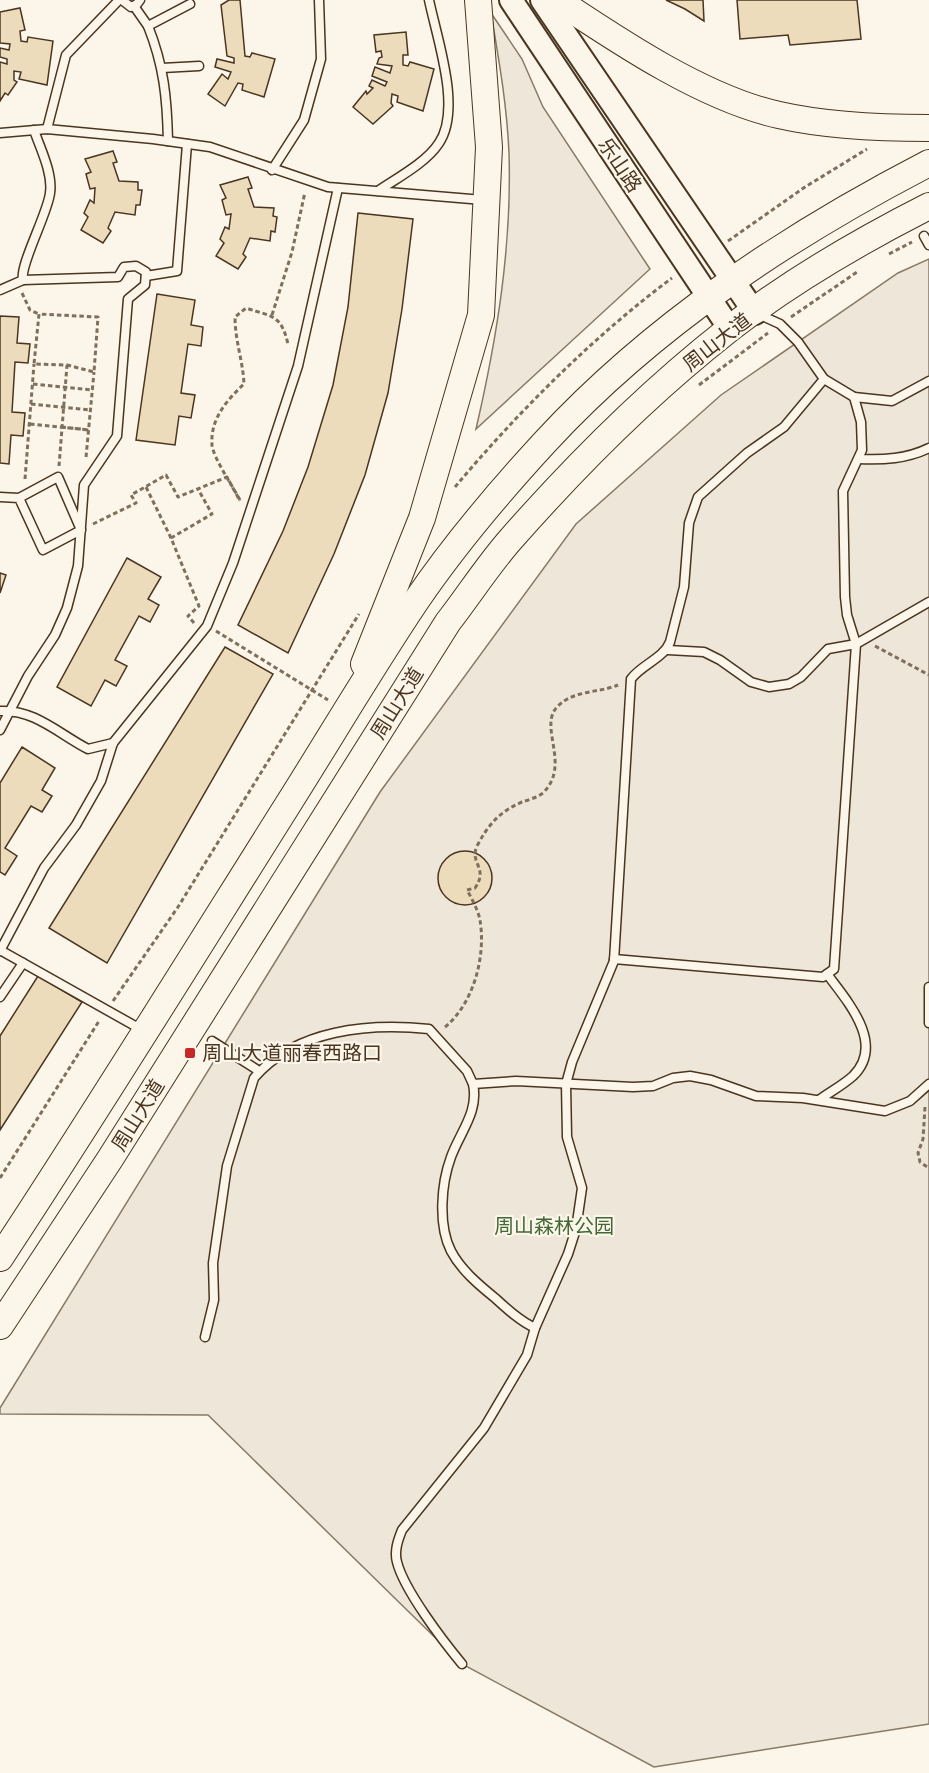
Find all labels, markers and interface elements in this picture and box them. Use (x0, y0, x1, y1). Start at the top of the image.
street label: 乐山路 (594, 133, 648, 196)
street label: 周山大道 (677, 307, 755, 375)
street label: 周山大道 (365, 662, 428, 743)
place label: 周山大道丽春西路口 (202, 1040, 382, 1064)
marker: 周山大道丽春西路口 (183, 1046, 197, 1060)
street label: 周山大道 (106, 1074, 169, 1155)
park label: 周山森林公园 (494, 1213, 614, 1237)

